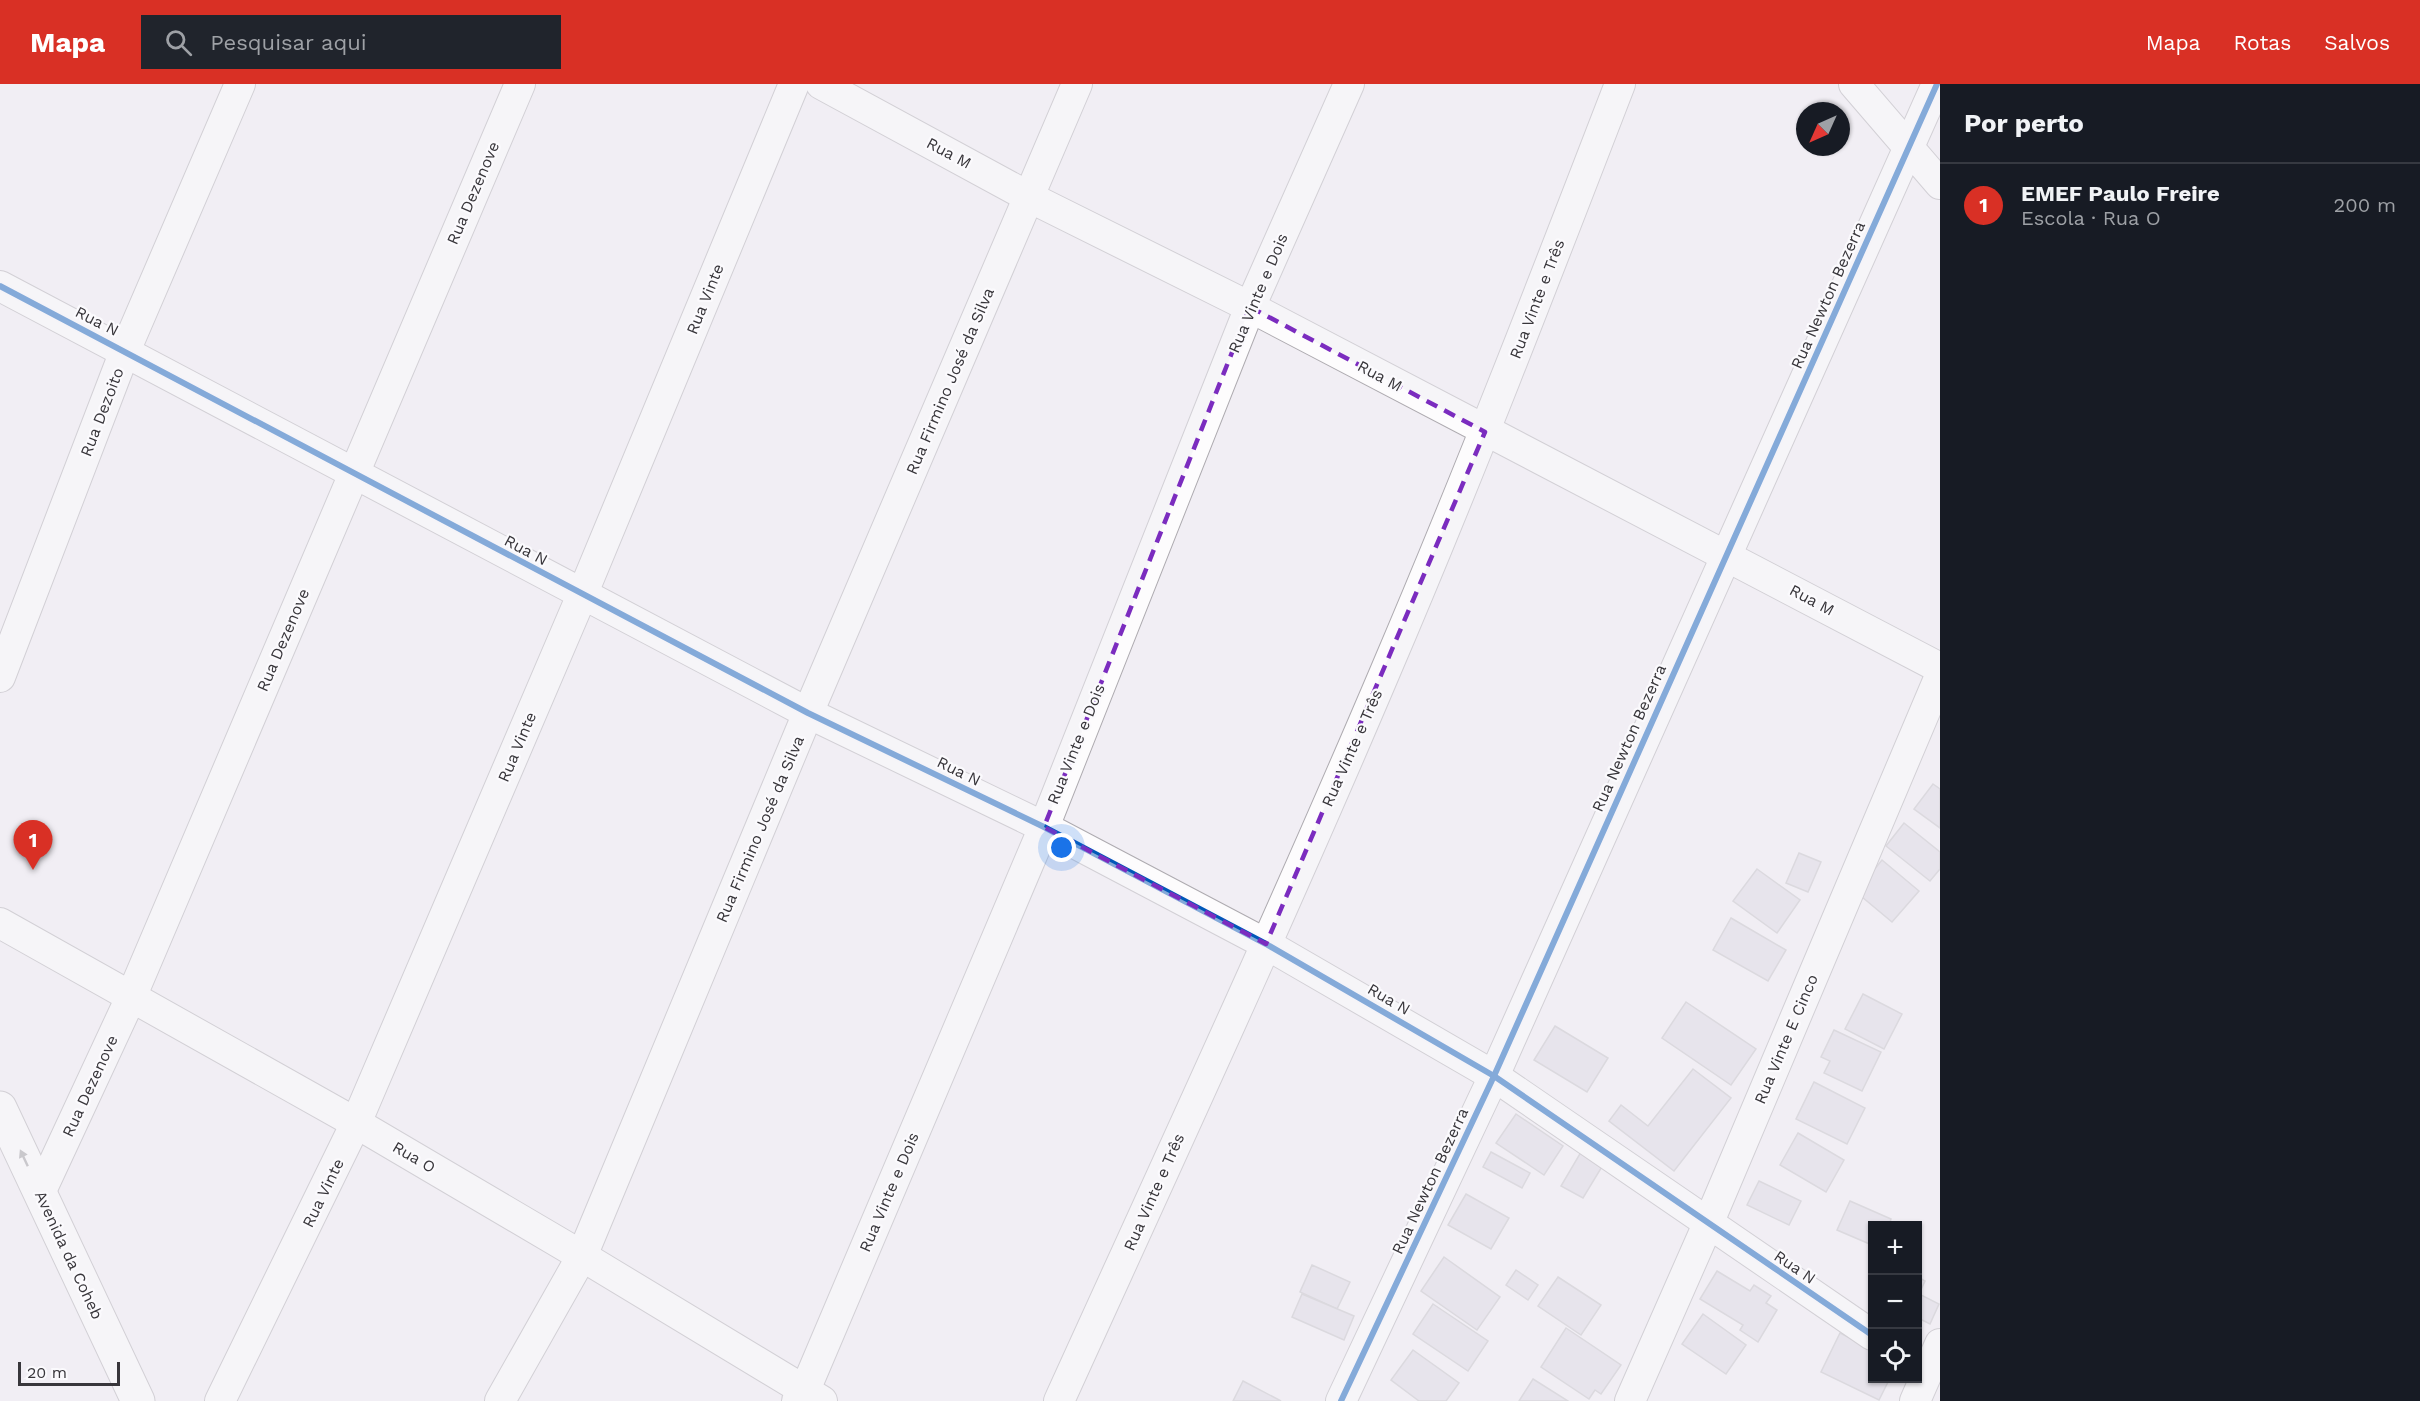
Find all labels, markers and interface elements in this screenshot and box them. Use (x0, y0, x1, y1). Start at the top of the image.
search box (141, 15, 561, 69)
text: Mapa (30, 26, 105, 59)
icon: search (162, 26, 195, 59)
text: Pesquisar aqui (210, 30, 367, 55)
text: Mapa (2146, 30, 2200, 55)
text: Rotas (2233, 30, 2291, 55)
text: Salvos (2324, 30, 2390, 55)
north arrow (1796, 102, 1850, 156)
text: Por perto (1964, 108, 2084, 138)
street label: Rua M (923, 133, 975, 173)
street label: Rua Dezenove (443, 139, 503, 247)
text: EMEF Paulo Freire (2021, 181, 2220, 206)
text: 1 (1979, 193, 1988, 217)
text: 200 m (2334, 193, 2396, 217)
text: Escola · Rua O (2021, 206, 2161, 230)
street label: Rua Newton Bezerra (1787, 218, 1869, 372)
street label: Rua Vinte e Dois (1224, 230, 1292, 356)
street label: Rua Vinte e Três (1505, 237, 1569, 361)
street label: Rua Vinte (682, 261, 728, 337)
street label: Rua Firmino José da Silva (902, 285, 998, 477)
street label: Rua N (72, 302, 122, 340)
street label: Rua M (1354, 356, 1406, 396)
street label: Rua Dezoito (76, 365, 128, 459)
street label: Rua N (501, 531, 551, 569)
street label: Rua M (1786, 580, 1838, 620)
street label: Rua Dezenove (253, 586, 313, 694)
street label: Rua Newton Bezerra (1588, 661, 1670, 815)
street label: Rua Vinte e Dois (1043, 681, 1109, 807)
street label: Rua Vinte e Três (1318, 686, 1386, 810)
street label: Rua Vinte (494, 709, 540, 785)
street label: Rua Firmino José da Silva (712, 733, 808, 925)
street label: Rua N (934, 752, 984, 790)
pin: 1 (14, 820, 52, 870)
your location (1047, 833, 1076, 862)
street label: Rua Vinte E Cinco (1750, 971, 1822, 1107)
street label: Rua N (1364, 979, 1414, 1019)
street label: Rua Dezenove (58, 1032, 122, 1140)
street label: Rua Newton Bezerra (1388, 1105, 1472, 1257)
street label: Rua Vinte e Dois (855, 1129, 923, 1255)
street label: Rua Vinte e Três (1120, 1130, 1188, 1254)
street label: Rua O (389, 1137, 439, 1177)
one-way arrow (19, 1150, 28, 1167)
street label: Rua Vinte (298, 1155, 348, 1231)
street label: Avenida da Coheb (31, 1188, 107, 1322)
map controls (1868, 1221, 1922, 1383)
button: + (1868, 1221, 1922, 1275)
street label: Rua N (1771, 1246, 1819, 1288)
button: − (1868, 1275, 1922, 1329)
button: locate (1868, 1329, 1922, 1383)
scale bar (18, 1359, 120, 1386)
text: 20 m (27, 1363, 67, 1382)

